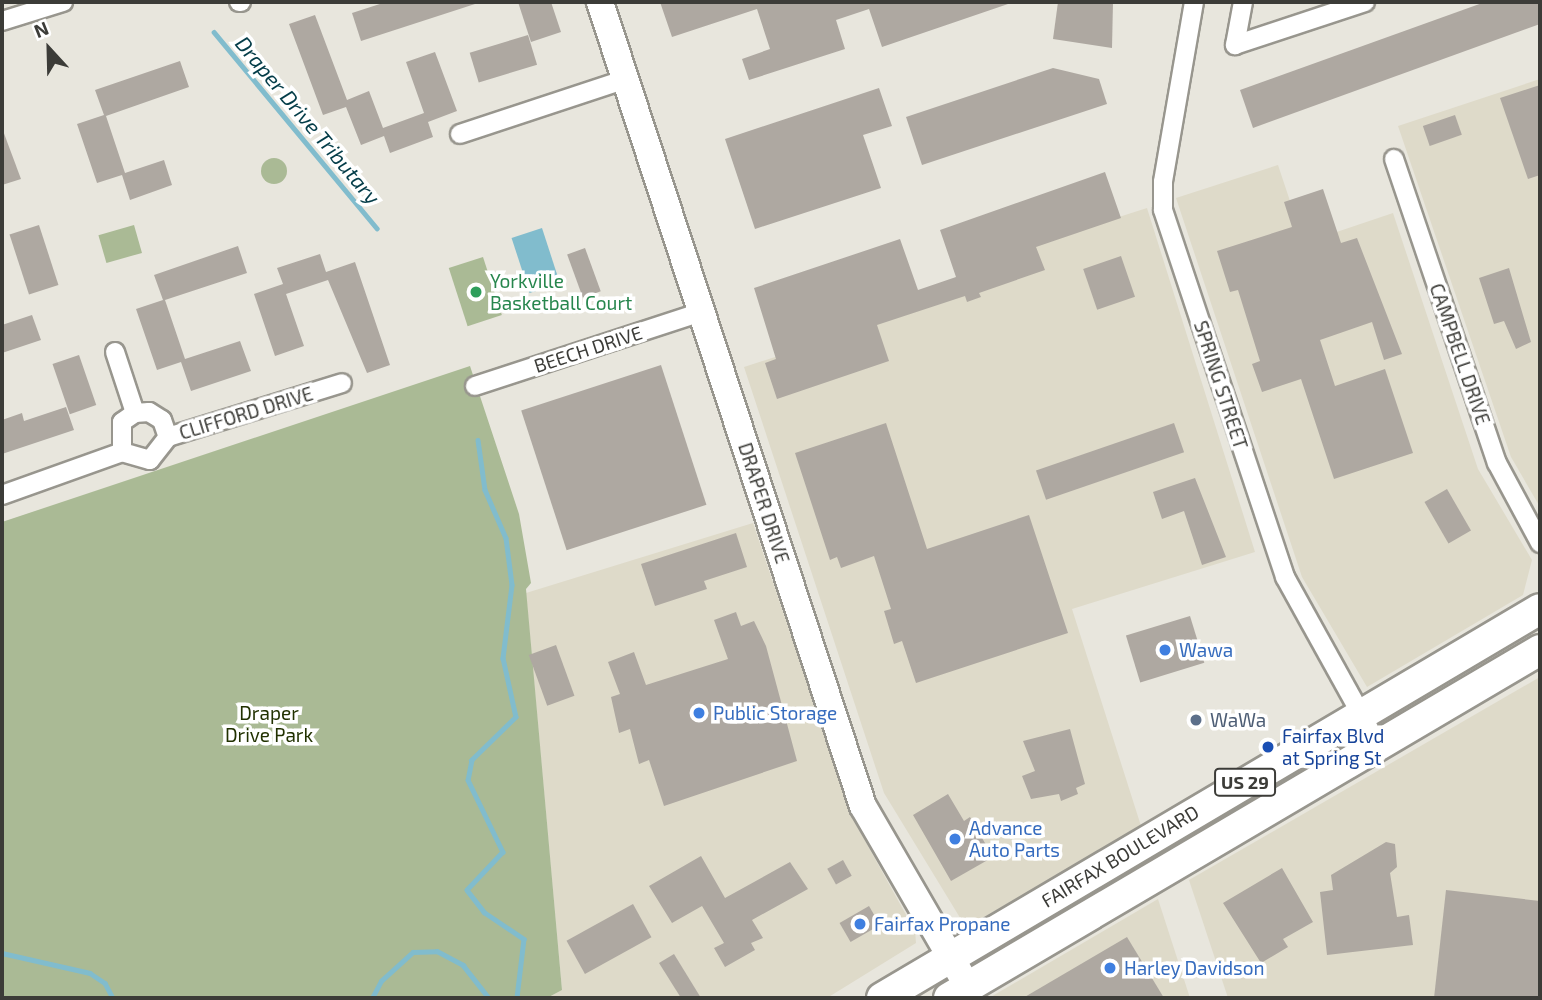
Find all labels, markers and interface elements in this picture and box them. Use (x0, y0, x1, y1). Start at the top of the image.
north arrow (14, 14, 84, 84)
text: N (30, 16, 52, 42)
water label: Draper Drive Tributary (230, 30, 386, 210)
place label: Yorkville Basketball Court (490, 270, 633, 314)
street label: CAMPBELL DRIVE (1425, 280, 1495, 428)
marker: Yorkville Basketball Court (468, 284, 484, 300)
street label: SPRING STREET (1189, 318, 1253, 452)
street label: BEECH DRIVE (531, 321, 645, 377)
street label: CLIFFORD DRIVE (176, 382, 316, 444)
street label: DRAPER DRIVE (734, 440, 794, 566)
place label: Wawa (1179, 639, 1233, 661)
marker: Wawa (1157, 642, 1173, 658)
park label: Draper Drive Park (225, 702, 313, 746)
place label: Public Storage (713, 702, 837, 724)
marker: Public Storage (691, 705, 707, 721)
place label: WaWa (1210, 709, 1266, 731)
marker: WaWa (1188, 712, 1204, 728)
place label: Fairfax Blvd at Spring St (1282, 725, 1384, 769)
marker: Fairfax Blvd at Spring St (1260, 739, 1276, 755)
road number: US 29 (1214, 768, 1276, 796)
street label: FAIRFAX BOULEVARD (1037, 800, 1203, 912)
place label: Advance Auto Parts (969, 817, 1060, 861)
marker: Advance Auto Parts (947, 831, 963, 847)
place label: Fairfax Propane (874, 913, 1011, 935)
marker: Fairfax Propane (852, 916, 868, 932)
place label: Harley Davidson (1124, 957, 1265, 979)
marker: Harley Davidson (1102, 960, 1118, 976)

